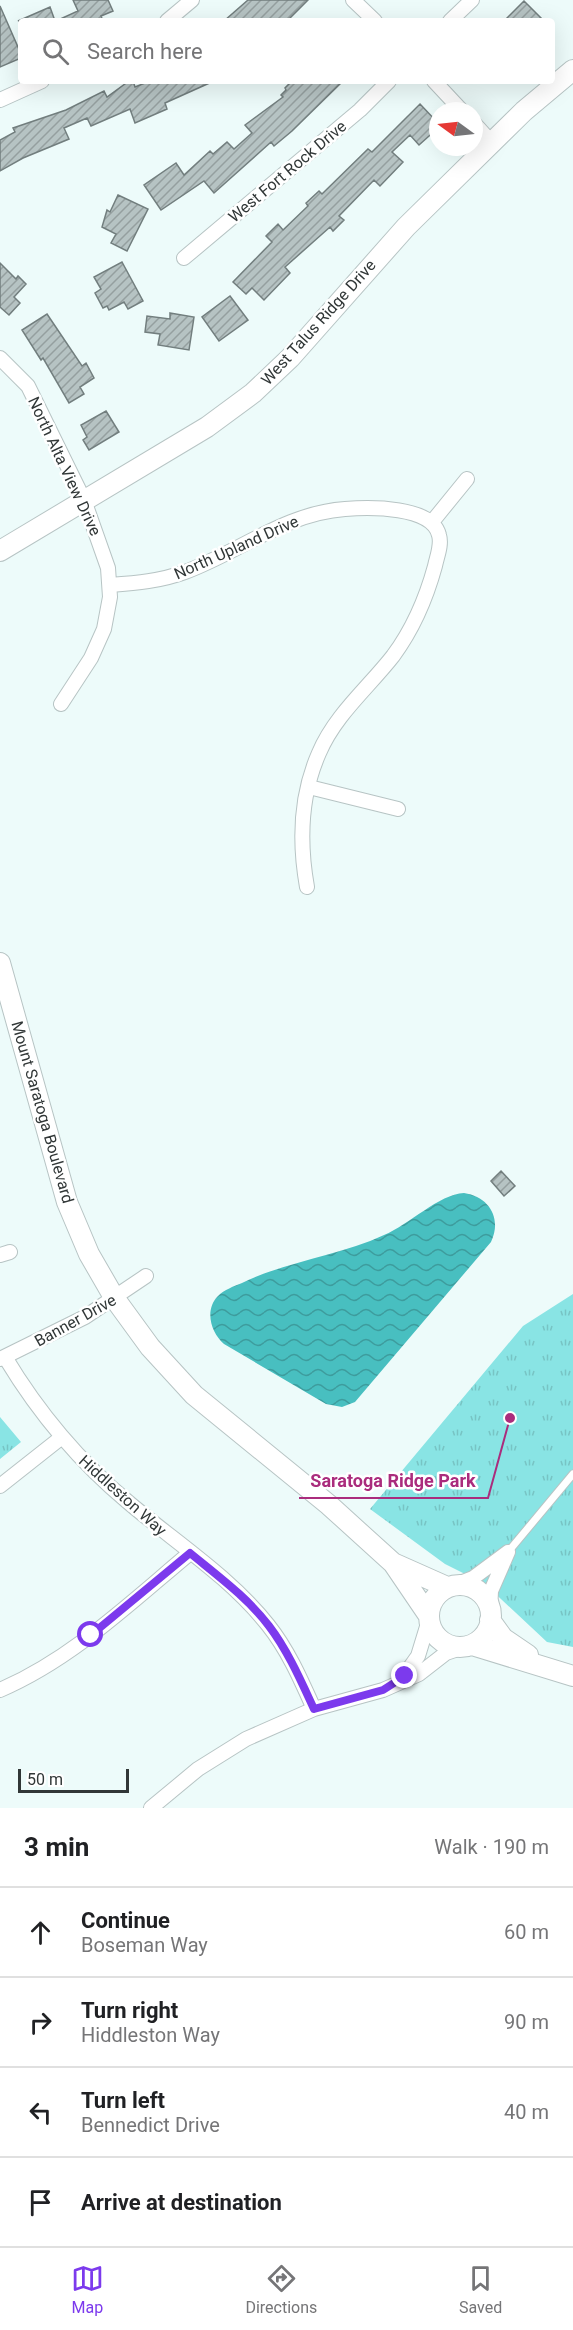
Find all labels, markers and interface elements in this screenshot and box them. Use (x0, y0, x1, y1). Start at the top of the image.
search box (18, 18, 555, 84)
icon: search (39, 35, 72, 68)
text: Search here (87, 39, 203, 64)
north arrow (429, 102, 483, 156)
street label: West Fort Rock Drive (224, 117, 350, 226)
street label: West Talus Ridge Drive (257, 256, 380, 389)
street label: North Alta View Drive (24, 394, 105, 539)
street label: North Upland Drive (171, 512, 301, 583)
street label: Mount Saratoga Boulevard (7, 1019, 78, 1205)
street label: Banner Drive (31, 1290, 119, 1351)
street label: Hiddleston Way (75, 1451, 171, 1540)
callout: Saratoga Ridge Park (299, 1462, 488, 1498)
text: Saratoga Ridge Park (310, 1470, 476, 1491)
route start (77, 1621, 103, 1647)
route end (391, 1662, 417, 1688)
scale bar (18, 1766, 129, 1794)
text: 50 m (27, 1770, 63, 1789)
text: 3 min (24, 1832, 89, 1862)
text: Walk · 190 m (434, 1835, 549, 1859)
text: Continue (81, 1908, 170, 1933)
icon: ahead (24, 1916, 57, 1949)
text: 60 m (504, 1920, 549, 1944)
text: Boseman Way (81, 1933, 208, 1957)
text: Turn right (81, 1998, 178, 2023)
icon: right (24, 2006, 57, 2039)
text: 90 m (504, 2010, 549, 2034)
text: Hiddleston Way (81, 2023, 220, 2047)
text: Turn left (81, 2088, 165, 2113)
icon: left (24, 2096, 57, 2129)
text: 40 m (504, 2100, 549, 2124)
text: Bennedict Drive (81, 2113, 220, 2137)
icon: arrive (24, 2186, 57, 2219)
text: Arrive at destination (81, 2190, 282, 2215)
tab: Map (71, 2262, 104, 2317)
tab: Directions (245, 2262, 317, 2317)
tab: Saved (459, 2262, 502, 2317)

